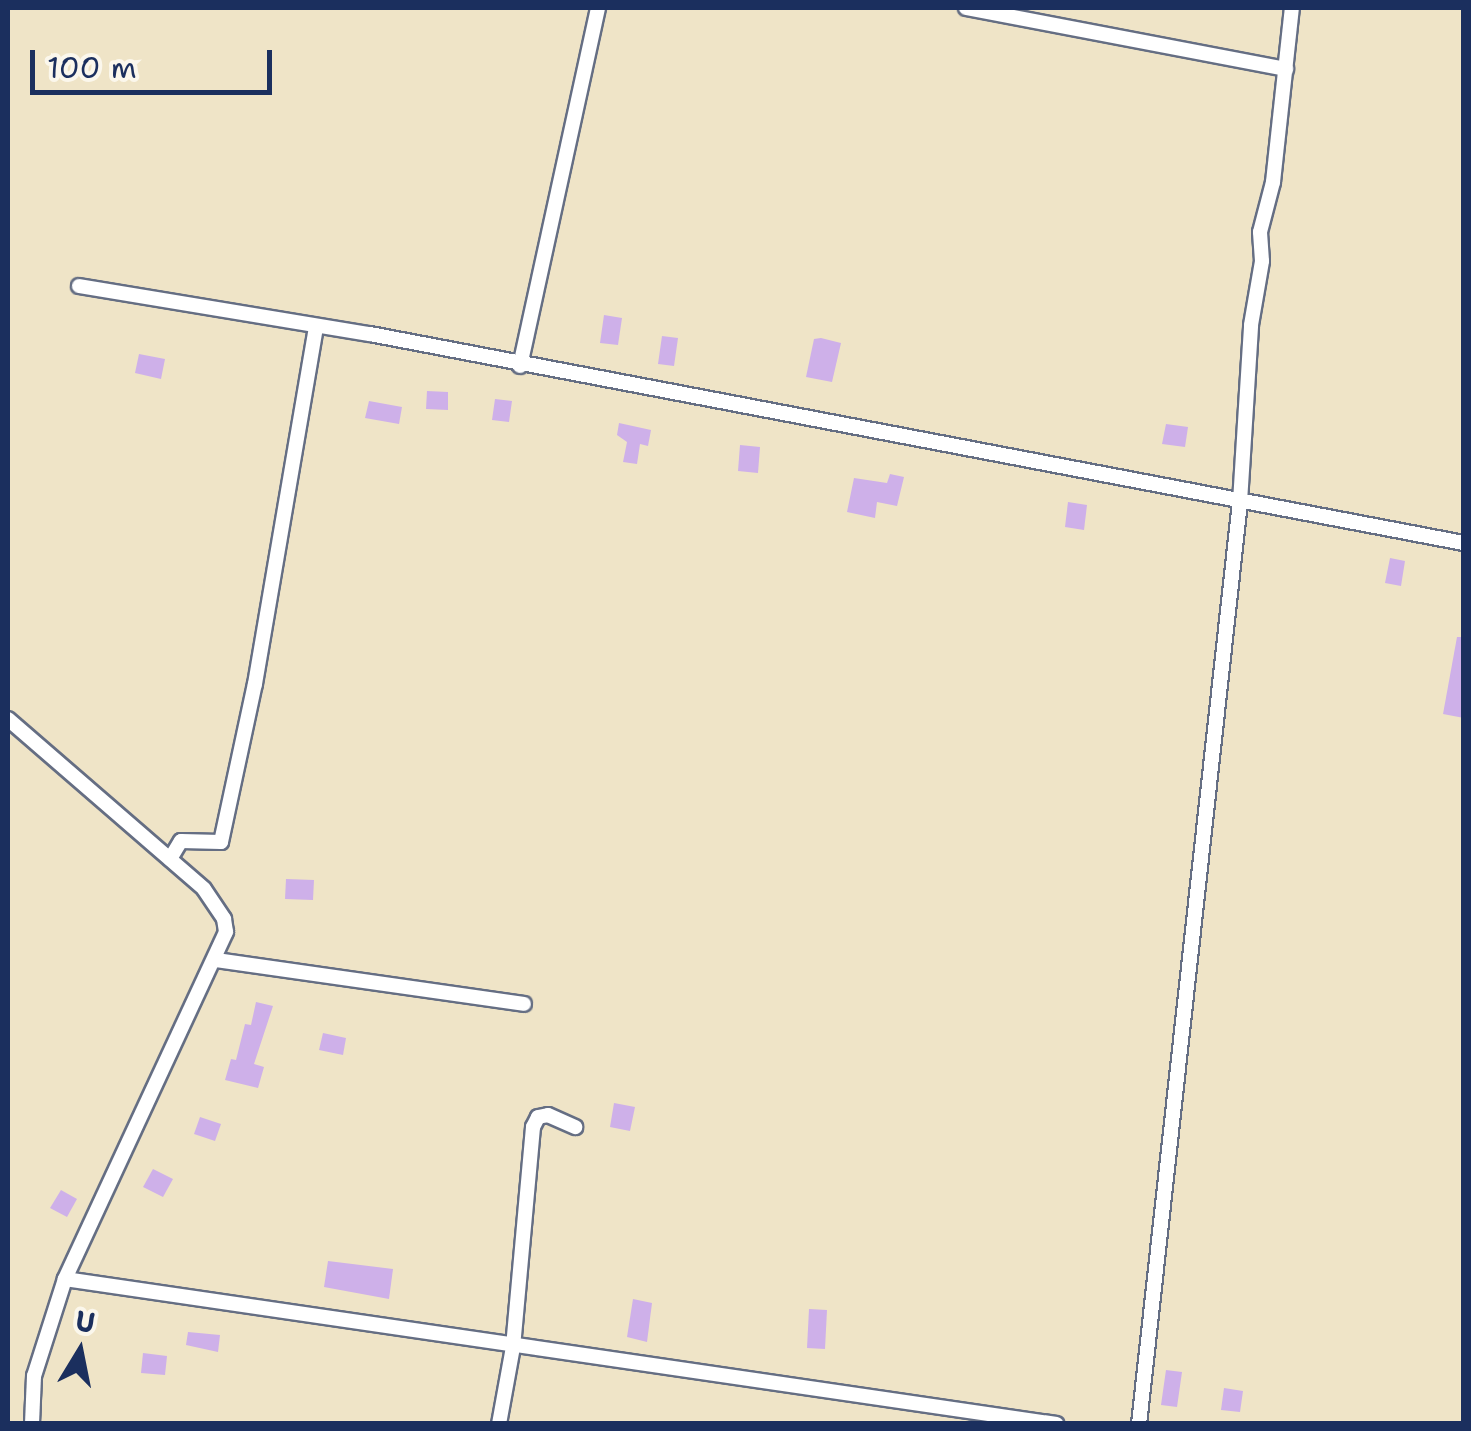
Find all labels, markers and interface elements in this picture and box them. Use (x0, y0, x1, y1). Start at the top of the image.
scale bar (35, 30, 278, 92)
text: 100 m (47, 47, 137, 88)
north arrow (30, 1301, 130, 1401)
text: U (72, 1301, 98, 1342)

